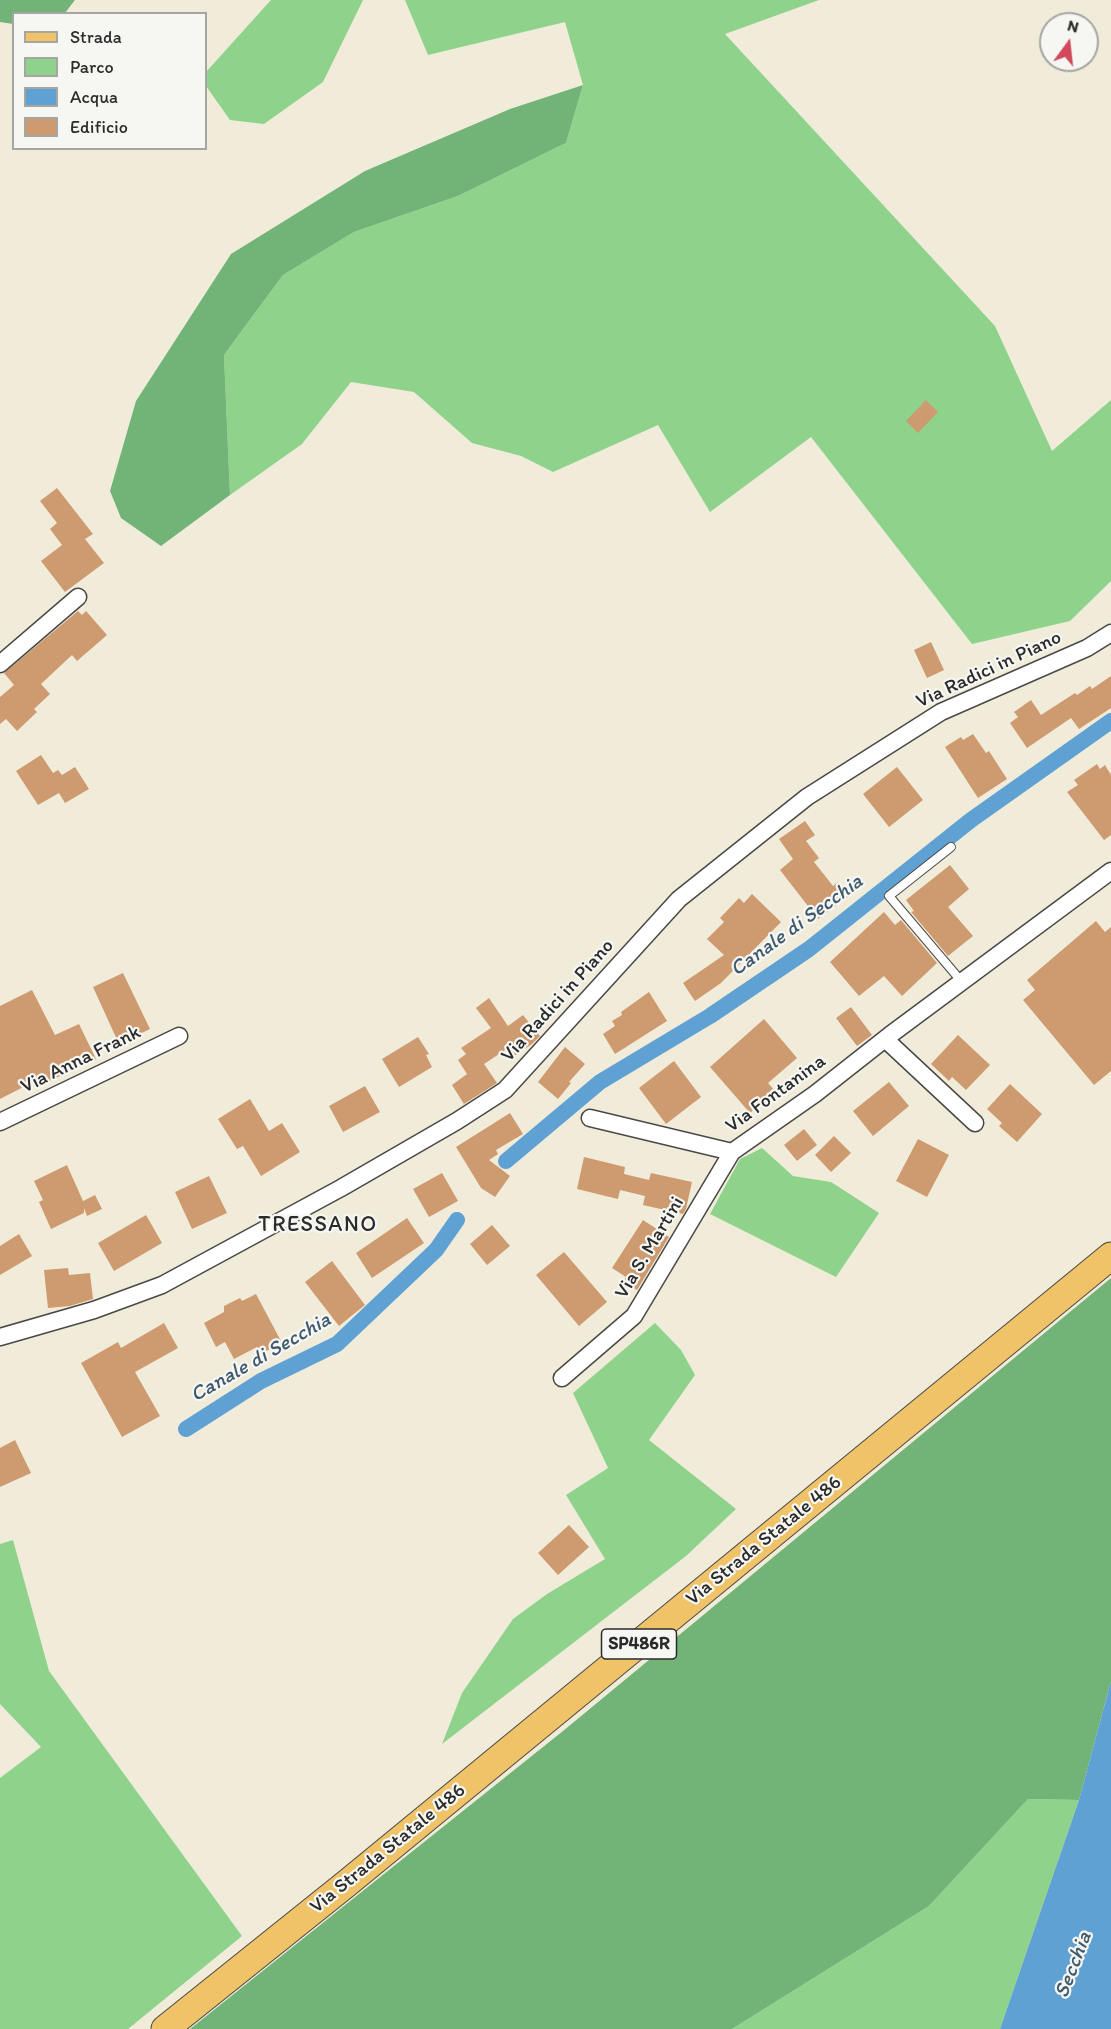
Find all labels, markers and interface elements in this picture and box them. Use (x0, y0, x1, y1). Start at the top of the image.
legend (12, 12, 207, 150)
north arrow (1039, 12, 1099, 72)
text: N (1066, 15, 1081, 37)
text: Strada (70, 26, 122, 48)
text: Parco (70, 56, 114, 78)
text: Acqua (70, 86, 118, 108)
text: Edificio (70, 116, 128, 138)
street label: Via Radici in Piano (913, 626, 1065, 714)
water label: Canale di Secchia (726, 869, 868, 983)
street label: Via Radici in Piano (496, 935, 620, 1067)
street label: Via Anna Frank (17, 1021, 145, 1099)
street label: Via Fontanina (721, 1050, 831, 1138)
street label: Via S. Martini (610, 1193, 690, 1303)
district label: TRESSANO (258, 1212, 378, 1238)
water label: Canale di Secchia (186, 1308, 336, 1408)
street label: Via Strada Statale 486 (681, 1471, 847, 1611)
road number: SP486R (602, 1629, 676, 1659)
street label: Via Strada Statale 486 (305, 1779, 471, 1919)
water label: Secchia (1050, 1928, 1098, 2002)

